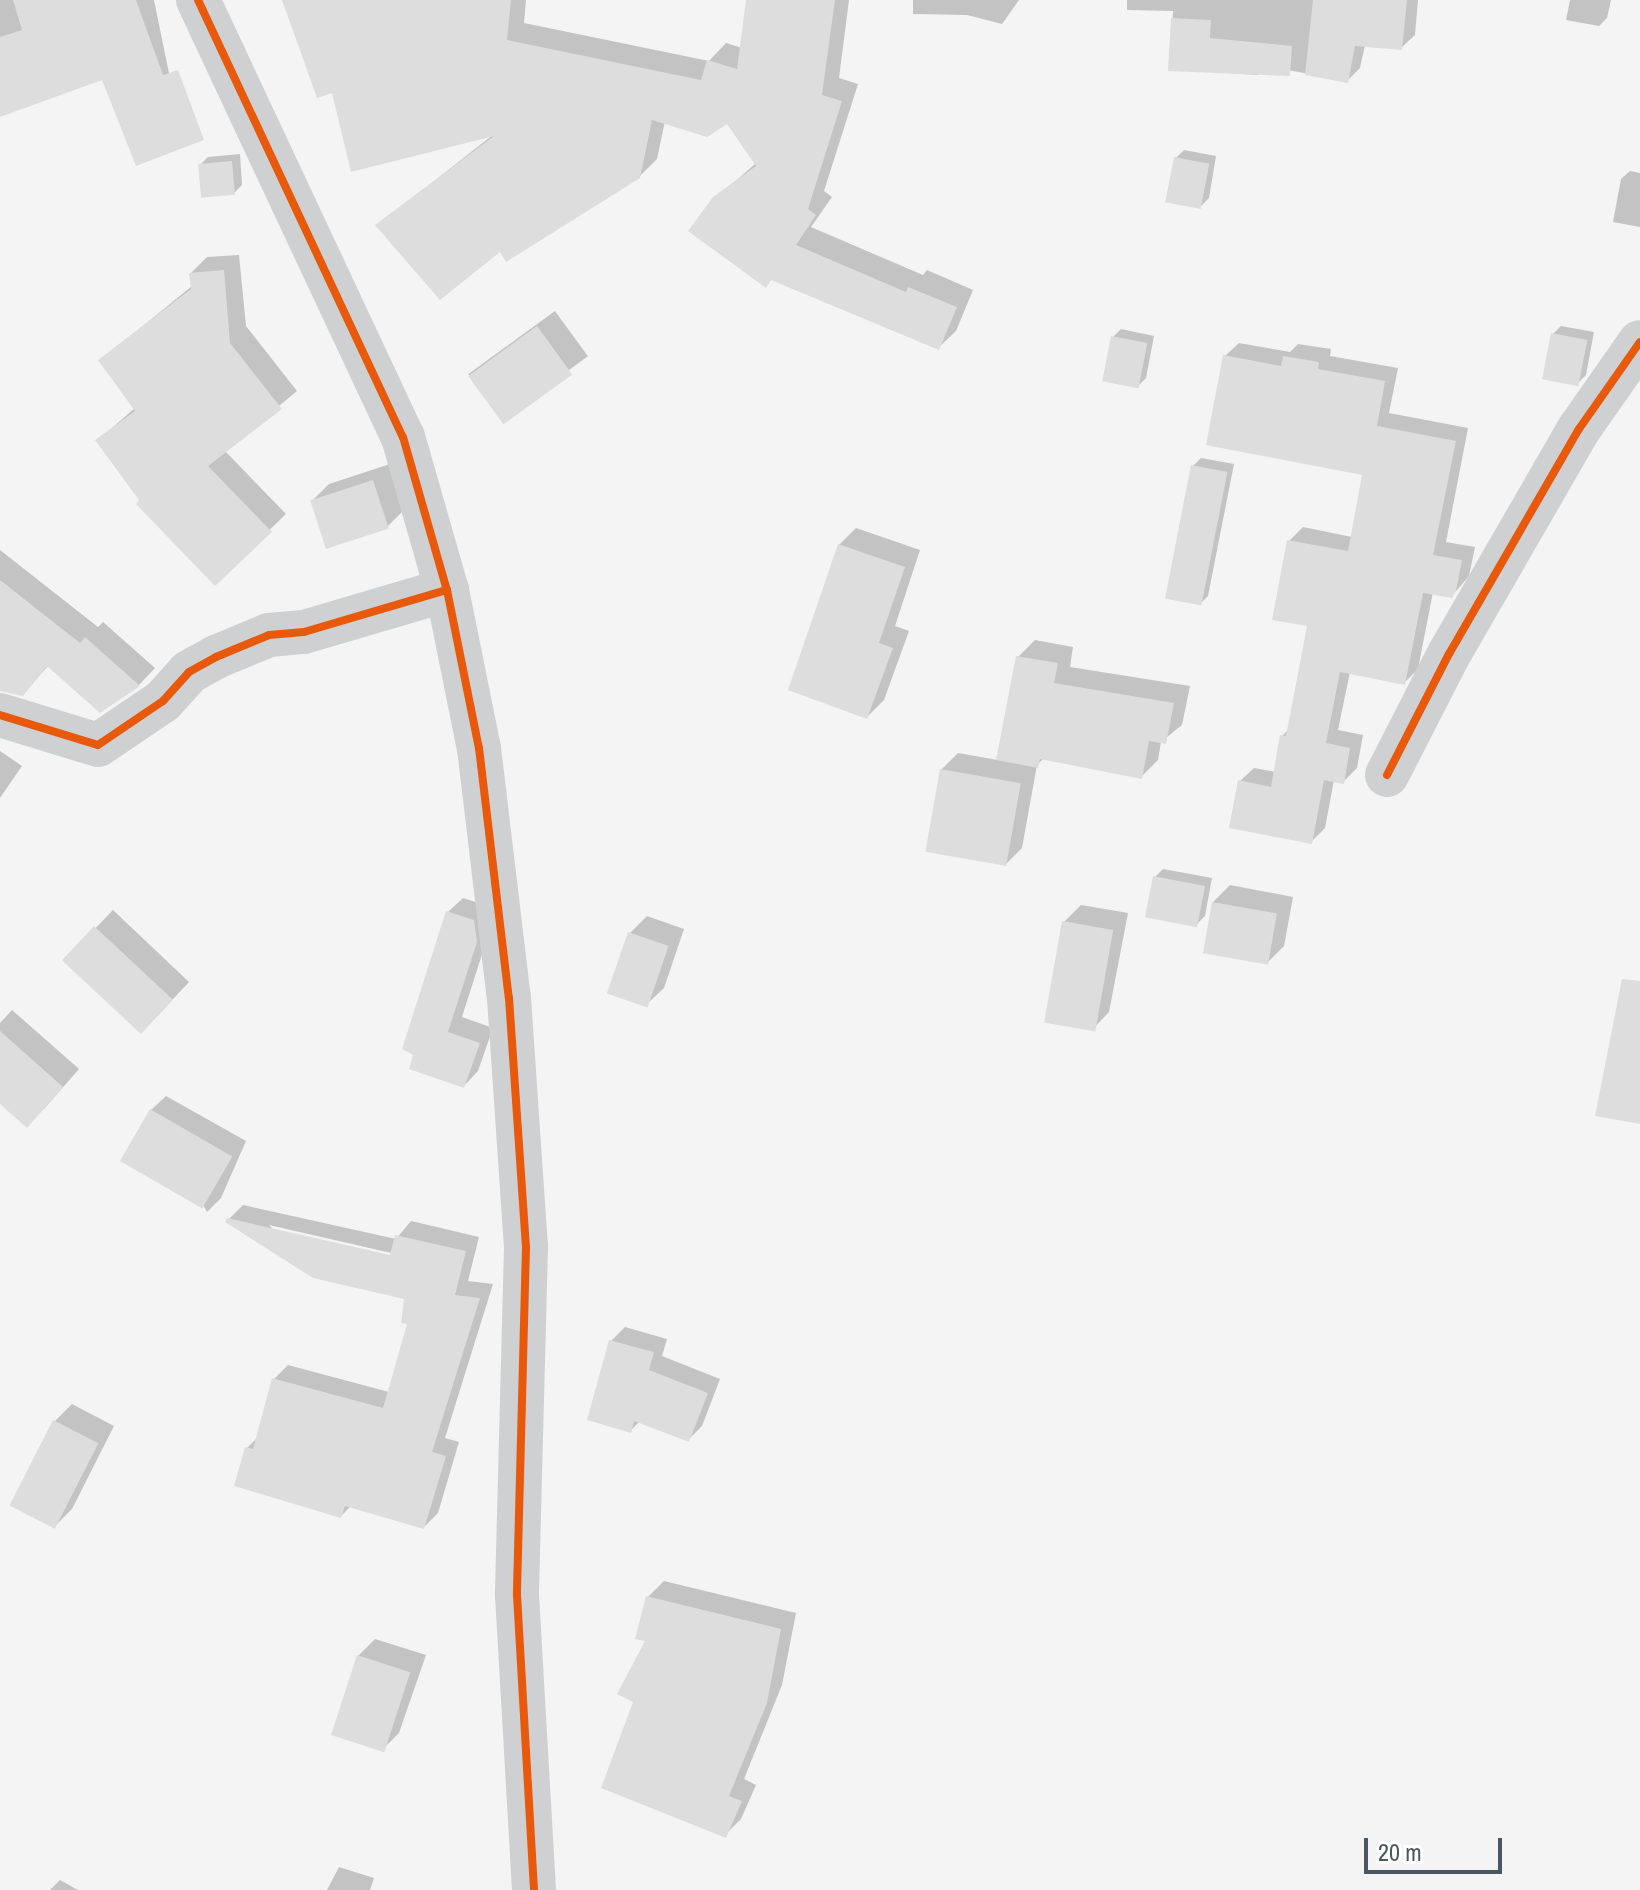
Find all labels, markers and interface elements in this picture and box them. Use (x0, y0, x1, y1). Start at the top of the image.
scale bar (1368, 1822, 1506, 1872)
text: 20 m (1378, 1836, 1422, 1868)

